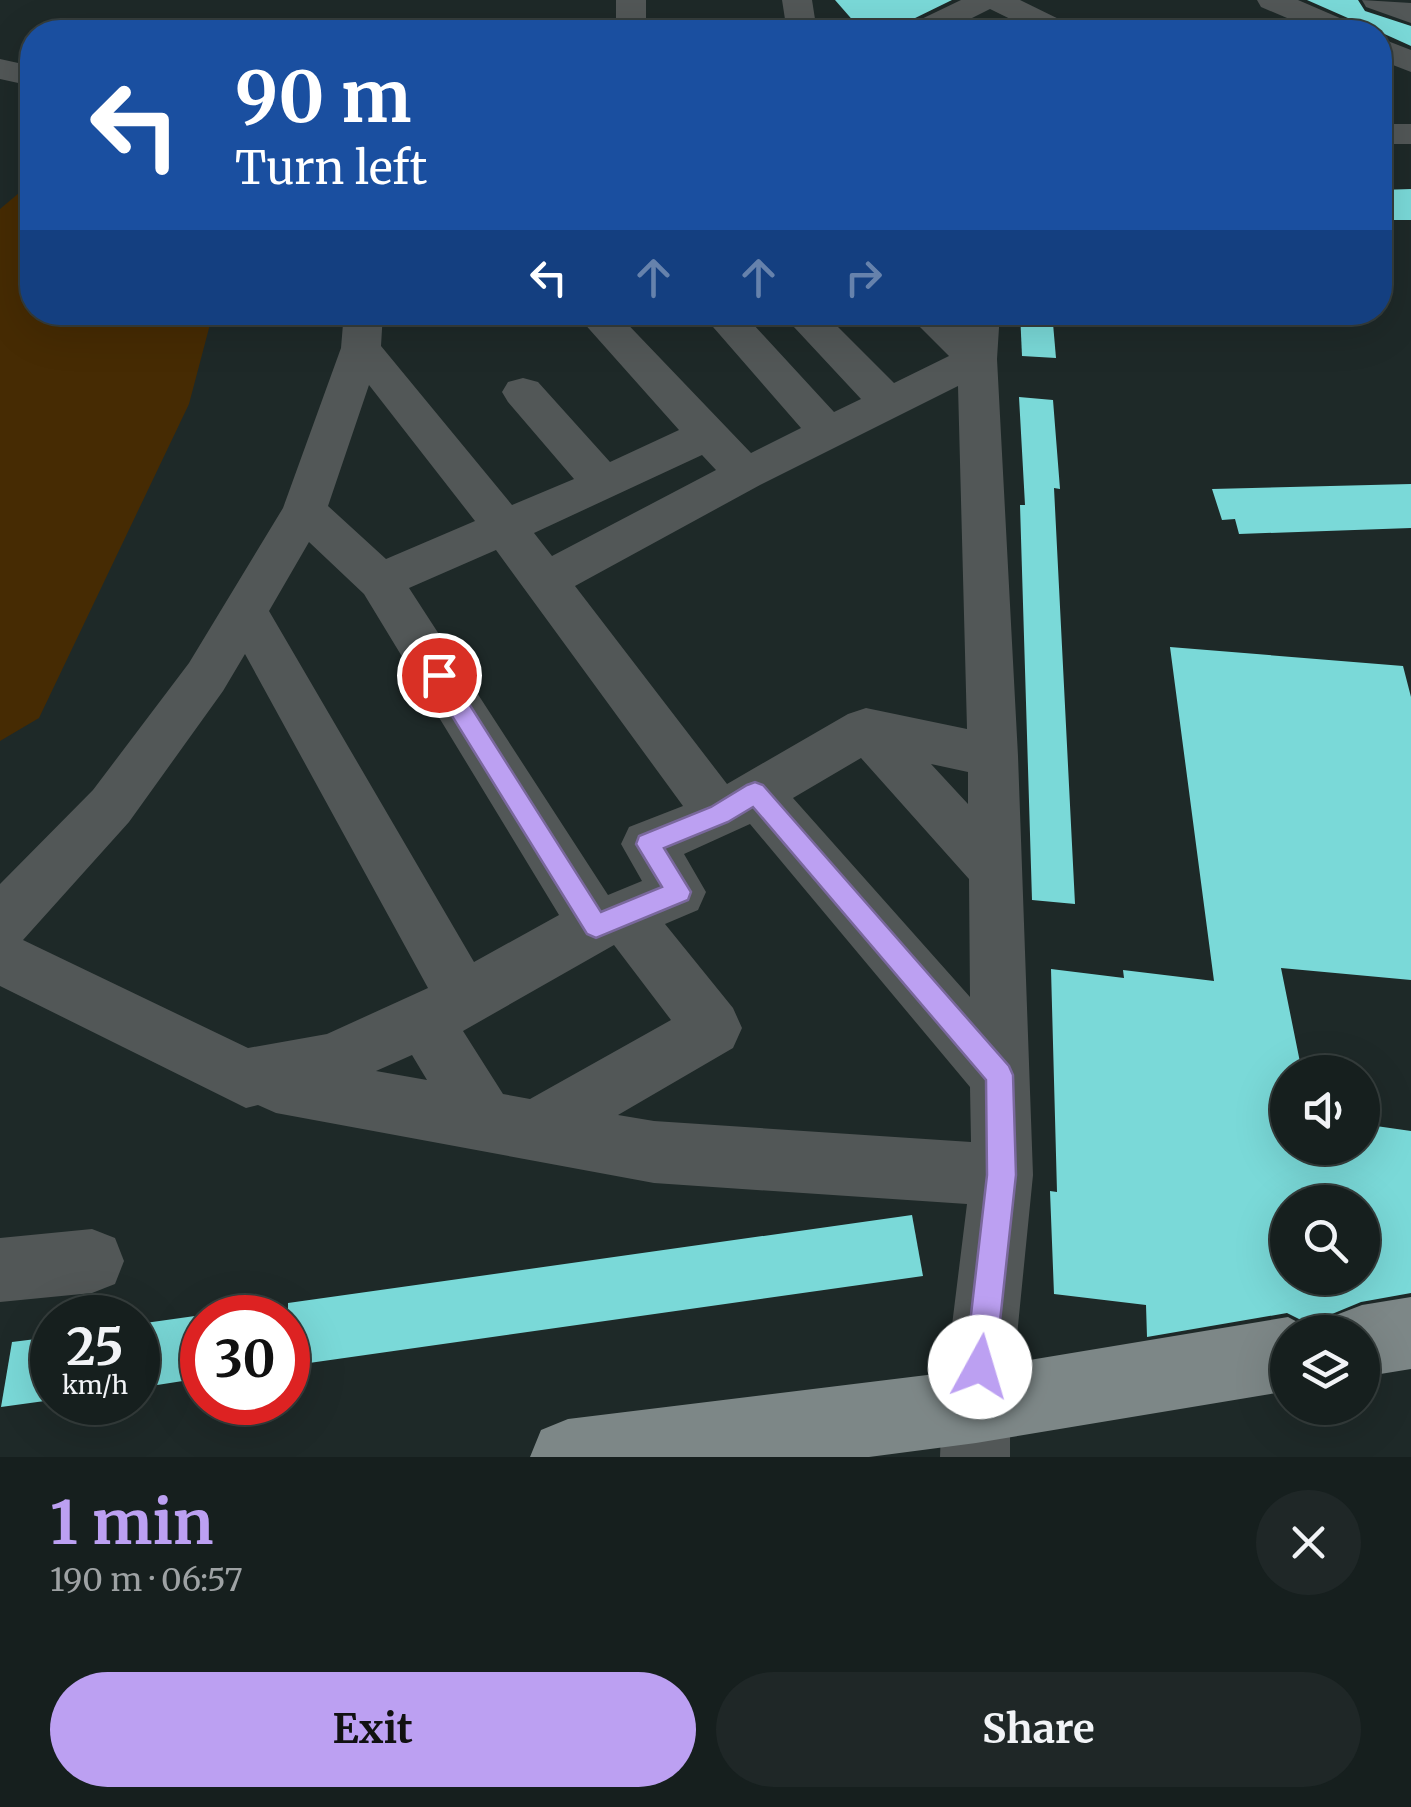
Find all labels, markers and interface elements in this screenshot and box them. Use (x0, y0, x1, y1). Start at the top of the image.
text: 90 m (235, 53, 412, 141)
icon: left (70, 60, 200, 190)
text: Turn left (235, 140, 427, 196)
icon: left (521, 250, 576, 305)
icon: ahead (626, 250, 681, 305)
icon: ahead (731, 250, 786, 305)
icon: right (836, 250, 891, 305)
pin (397, 633, 482, 718)
icon: arrive (412, 648, 467, 703)
map controls (1270, 1055, 1380, 1425)
button: sound (1270, 1055, 1380, 1165)
button: search (1270, 1185, 1380, 1295)
speed limit sign: 30 (180, 1295, 310, 1425)
position arrow (928, 1315, 1032, 1419)
button: layers (1270, 1315, 1380, 1425)
text: 25 (66, 1316, 124, 1379)
text: km/h (62, 1369, 128, 1401)
text: 1 min (50, 1485, 213, 1560)
button: close (1256, 1490, 1361, 1595)
text: 190 m · 06:57 (50, 1560, 243, 1600)
button: Exit (50, 1672, 696, 1787)
button: Share (716, 1672, 1361, 1787)

